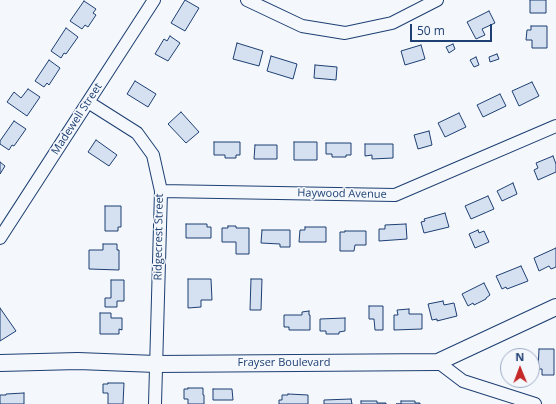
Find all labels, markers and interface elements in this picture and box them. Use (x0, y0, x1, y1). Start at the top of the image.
scale bar (412, 16, 494, 42)
text: 50 m (417, 22, 445, 39)
street label: Madewell Street (49, 81, 105, 157)
street label: Haywood Avenue (297, 187, 387, 201)
street label: Ridgecrest Street (152, 193, 166, 281)
north arrow (500, 348, 540, 388)
text: N (515, 349, 524, 364)
street label: Frayser Boulevard (238, 356, 330, 370)

